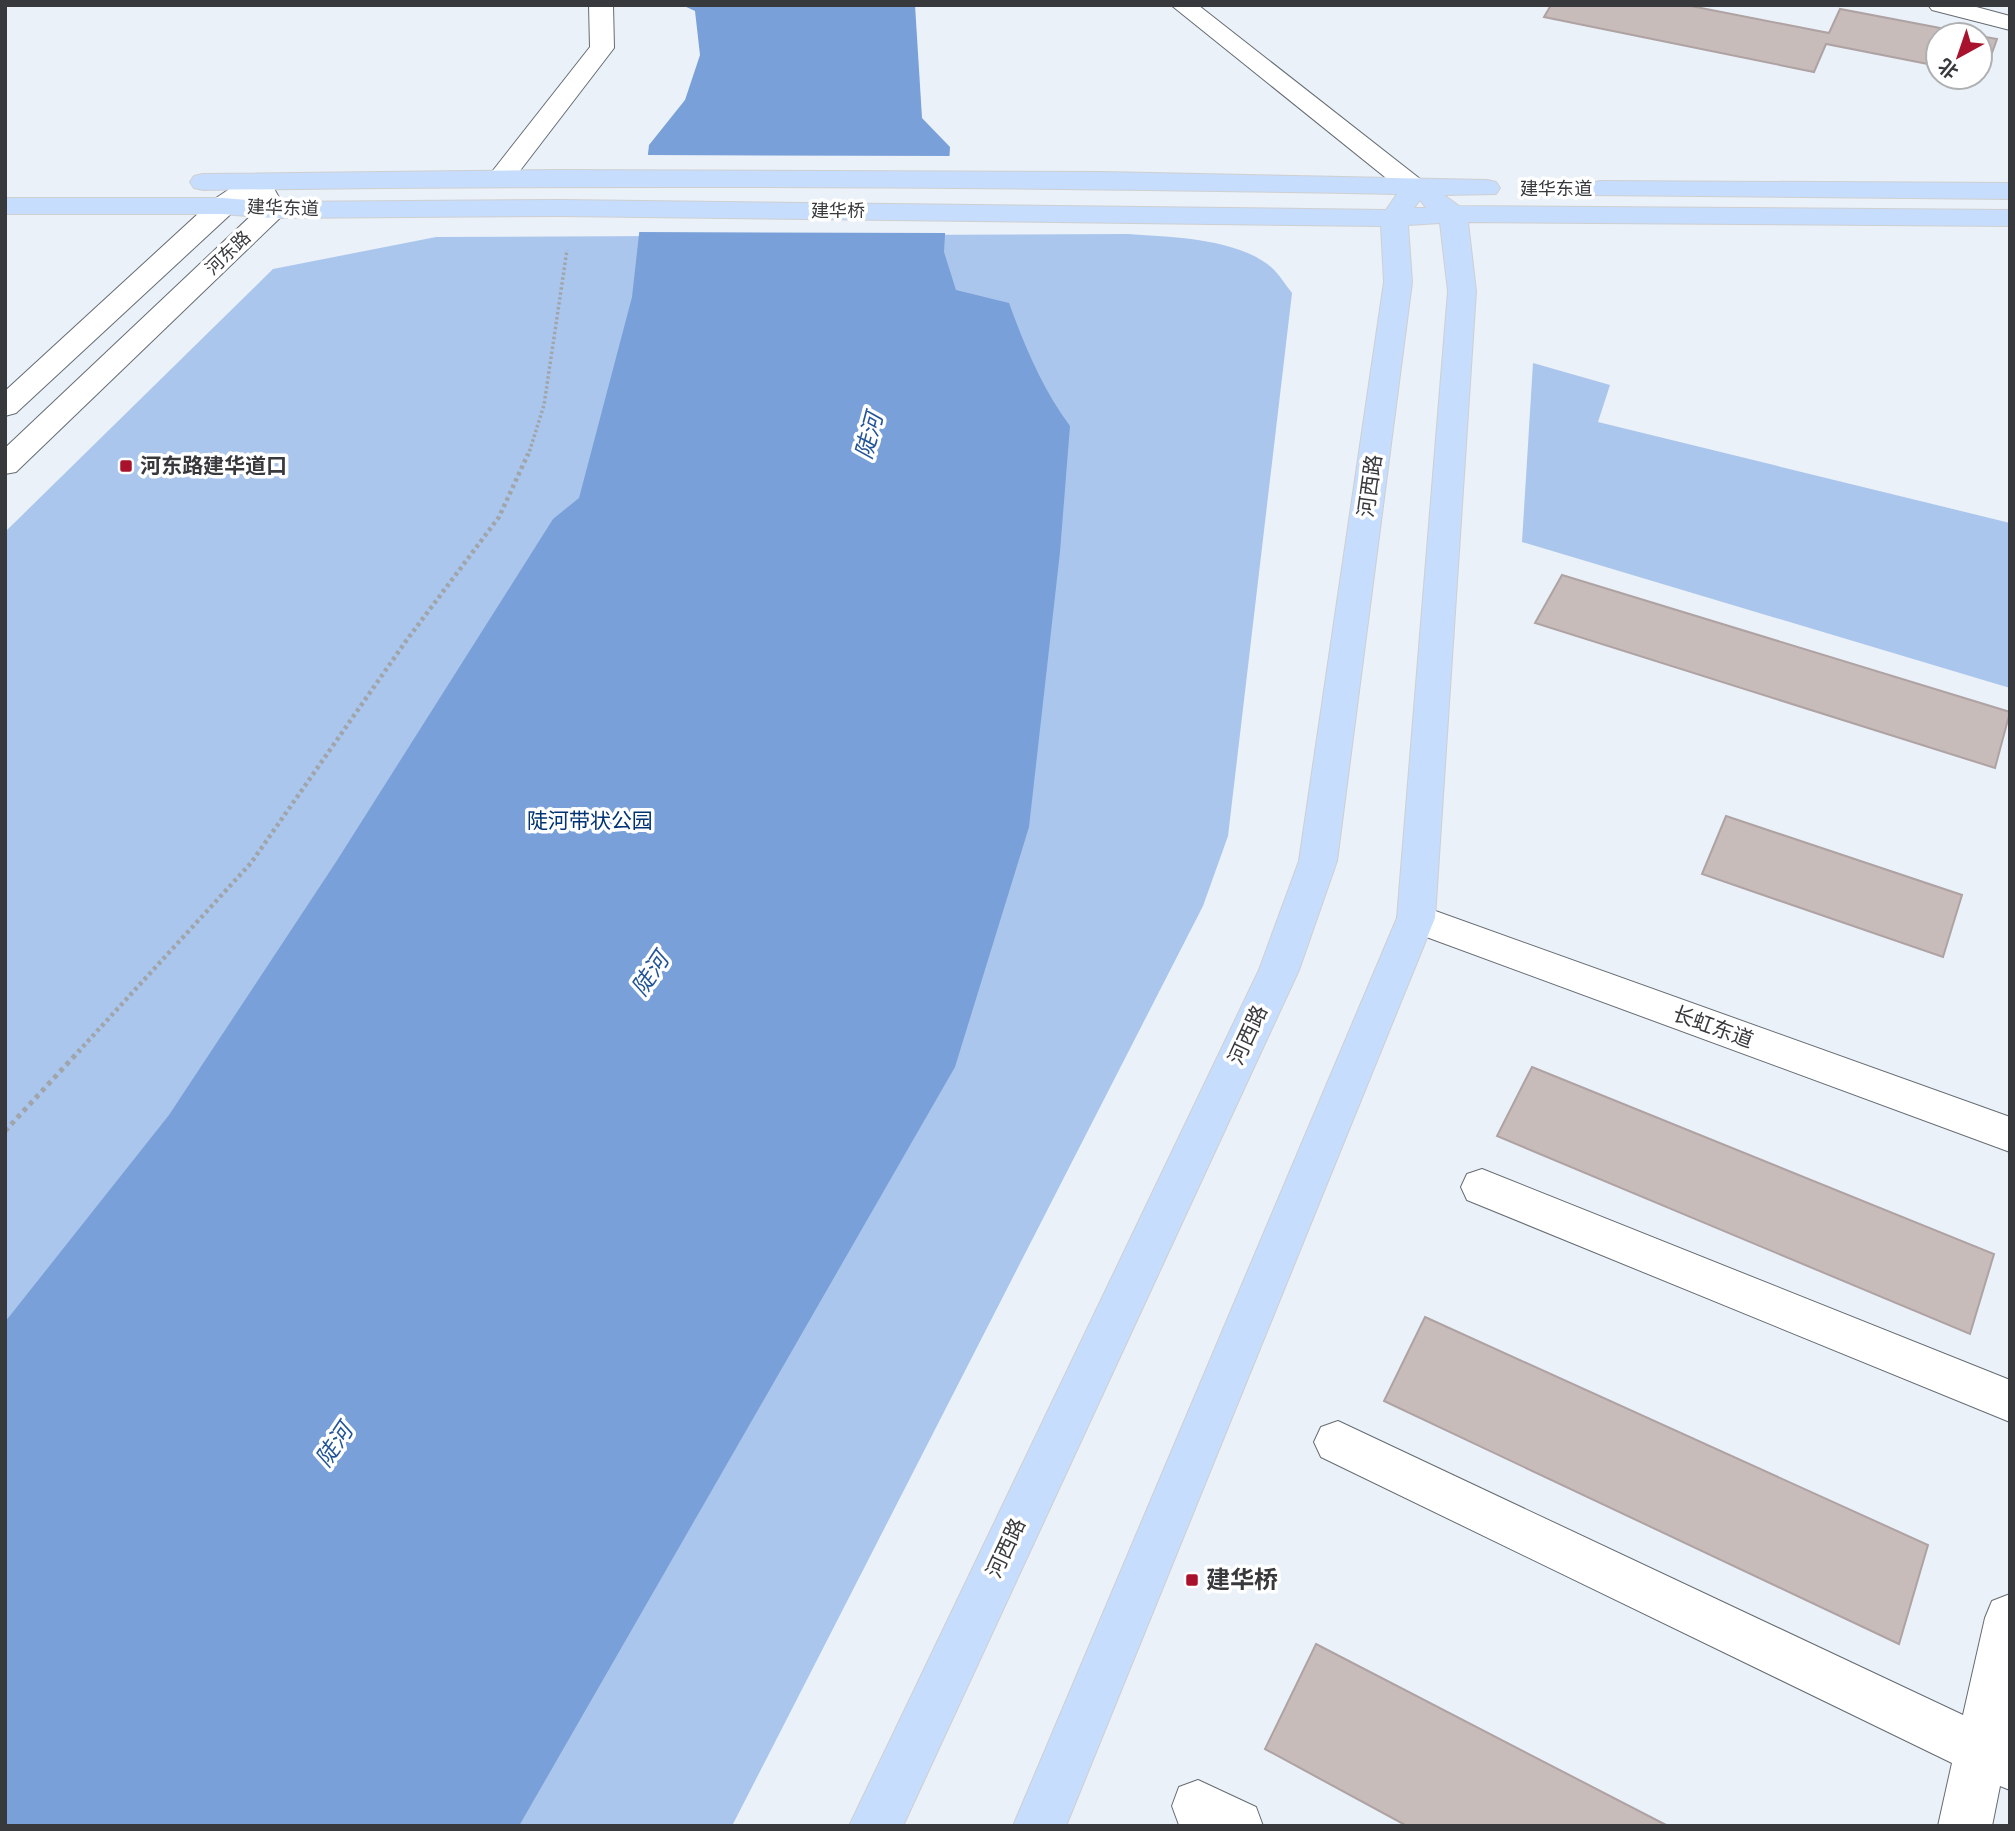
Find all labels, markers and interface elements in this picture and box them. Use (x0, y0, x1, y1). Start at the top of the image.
north arrow (1924, 21, 1994, 91)
text: 北 (1934, 52, 1964, 83)
street label: 建华东道 (1520, 179, 1592, 202)
street label: 建华东道 (247, 197, 319, 222)
street label: 建华桥 (811, 201, 865, 224)
street label: 河东路 (202, 227, 256, 281)
water label: 陡河 (851, 407, 892, 463)
street label: 河西路 (1354, 453, 1389, 519)
place label: 河东路建华道口 (140, 454, 287, 481)
marker: 河东路建华道口 (118, 458, 134, 474)
park label: 陡河带状公园 (527, 809, 653, 836)
water label: 陡河 (627, 945, 679, 1003)
street label: 河西路 (1224, 1001, 1275, 1070)
street label: 长虹东道 (1668, 1001, 1757, 1055)
water label: 陡河 (311, 1416, 363, 1474)
street label: 河西路 (982, 1514, 1033, 1583)
place label: 建华桥 (1206, 1567, 1278, 1597)
marker: 建华桥 (1184, 1572, 1200, 1588)

